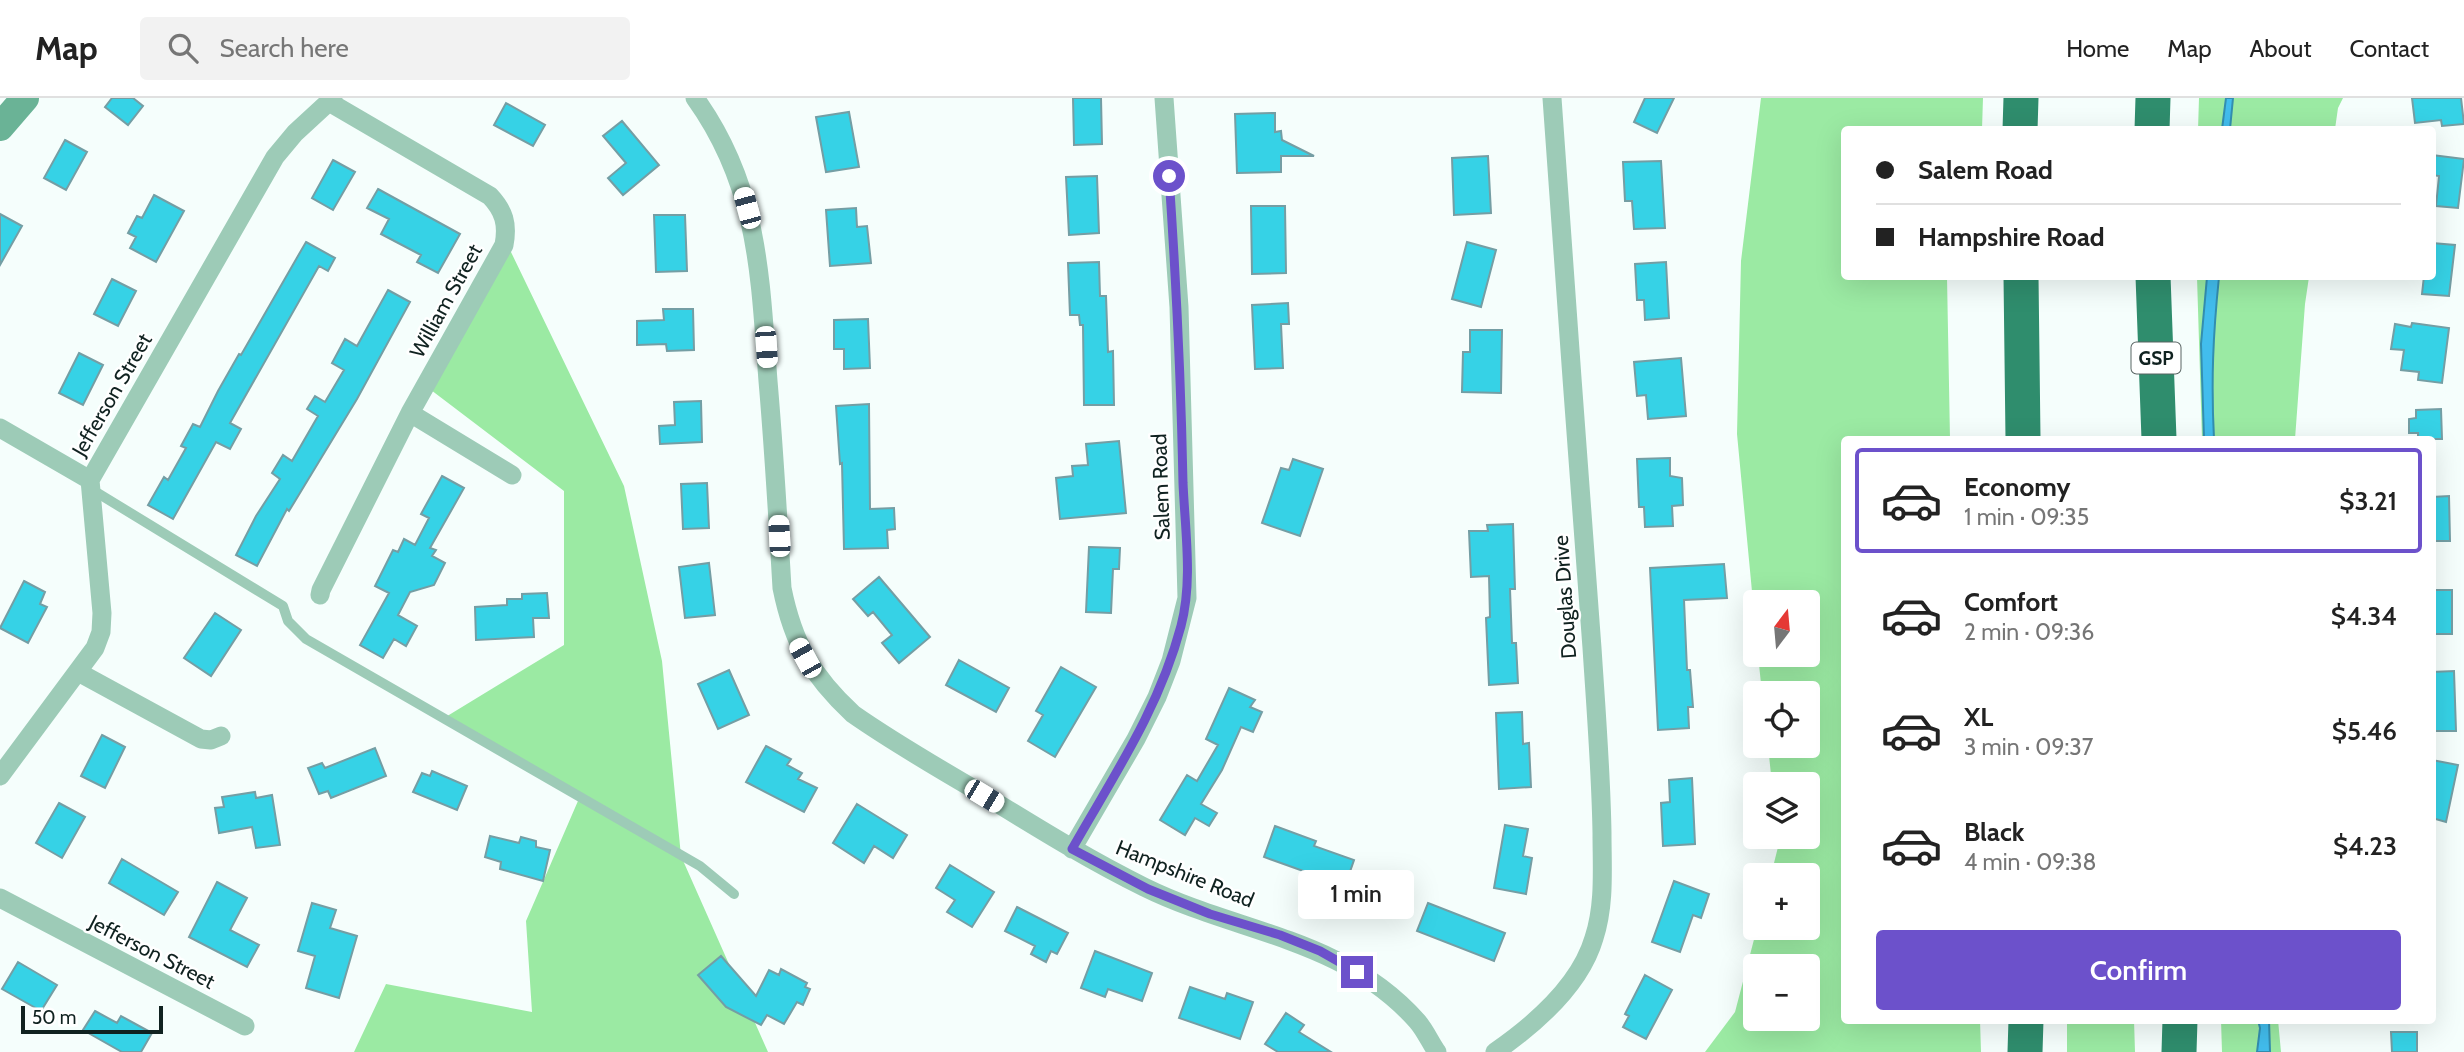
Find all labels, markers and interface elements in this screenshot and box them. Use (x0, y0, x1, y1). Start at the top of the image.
search box (140, 17, 630, 80)
text: Map (35, 28, 98, 68)
icon: search (164, 29, 202, 67)
text: Search here (220, 32, 349, 64)
text: Home (2066, 34, 2129, 63)
text: Map (2167, 34, 2212, 63)
text: About (2250, 34, 2312, 63)
text: Contact (2350, 34, 2429, 63)
text: Salem Road (1918, 154, 2053, 186)
route start (1153, 160, 1185, 192)
car (732, 185, 763, 231)
text: Hampshire Road (1918, 221, 2105, 253)
street label: William Street (404, 240, 487, 362)
car (755, 325, 778, 369)
street label: Jefferson Street (66, 329, 157, 461)
road number: GSP (2132, 342, 2180, 374)
street label: Salem Road (1146, 433, 1175, 541)
icon: car (1880, 469, 1943, 532)
text: Economy (1964, 471, 2070, 503)
text: $3.21 (2339, 485, 2397, 517)
text: 1 min · 09:35 (1964, 503, 2089, 531)
car (768, 514, 791, 558)
street label: Douglas Drive (1548, 534, 1581, 660)
icon: car (1880, 584, 1943, 647)
text: Comfort (1964, 586, 2058, 618)
north arrow (1743, 590, 1820, 667)
map controls (1743, 590, 1820, 1031)
text: $4.34 (2331, 600, 2397, 632)
text: 2 min · 09:36 (1964, 618, 2094, 646)
car (786, 635, 825, 681)
button: locate (1743, 681, 1820, 758)
icon: car (1880, 699, 1943, 762)
text: XL (1964, 701, 1993, 733)
text: $5.46 (2332, 715, 2397, 747)
text: 3 min · 09:37 (1964, 733, 2093, 761)
button: layers (1743, 772, 1820, 849)
car (961, 776, 1008, 816)
icon: car (1880, 814, 1943, 877)
text: Black (1964, 816, 2024, 848)
text: $4.23 (2333, 830, 2397, 862)
street label: Hampshire Road (1112, 834, 1258, 913)
text: 4 min · 09:38 (1964, 848, 2096, 876)
button: + (1743, 863, 1820, 940)
callout: 1 min (1299, 870, 1415, 920)
text: 1 min (1330, 880, 1382, 908)
street label: Jefferson Street (84, 909, 219, 994)
button: Confirm (1876, 930, 2401, 1010)
button: − (1743, 954, 1820, 1031)
route end (1341, 956, 1373, 988)
scale bar (21, 1003, 163, 1035)
text: 50 m (32, 1006, 76, 1029)

